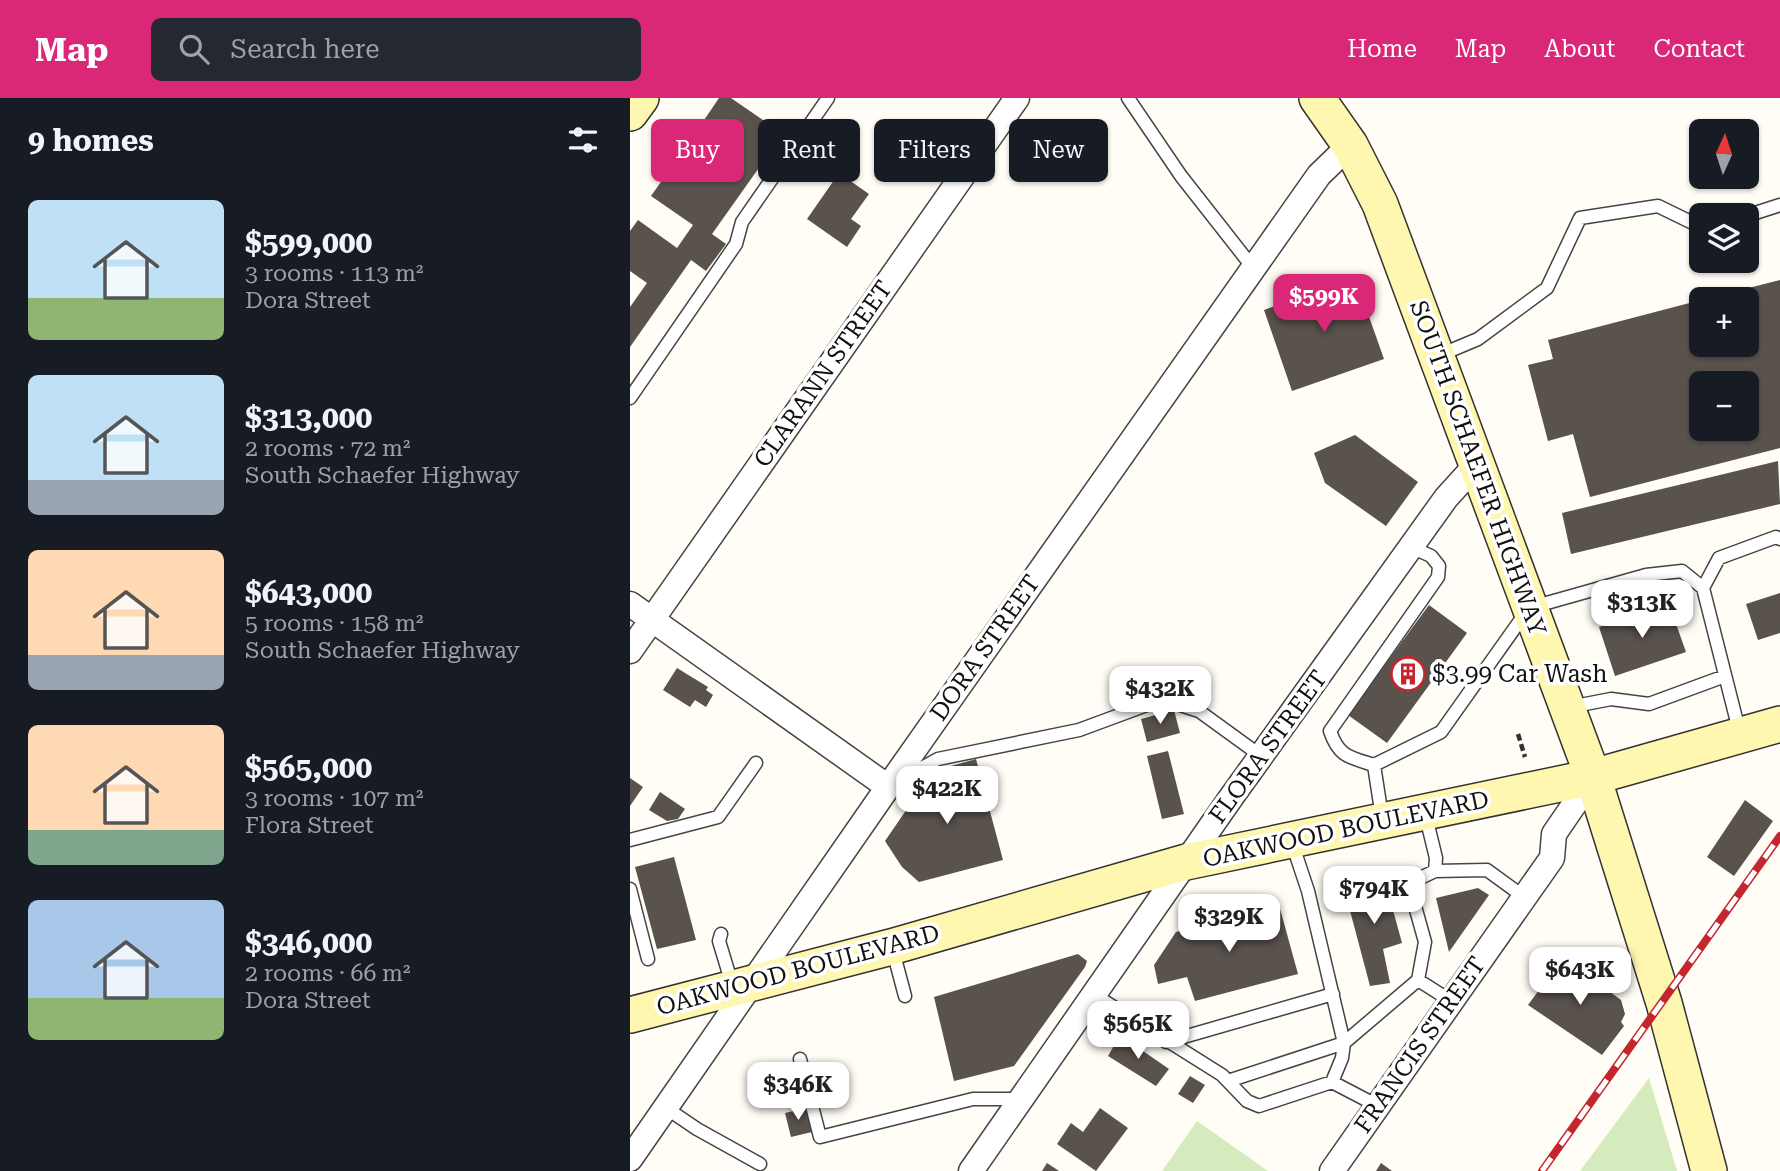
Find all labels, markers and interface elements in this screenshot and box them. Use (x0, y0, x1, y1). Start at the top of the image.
search box (151, 18, 641, 81)
text: Map (35, 30, 109, 69)
icon: search (175, 30, 213, 68)
text: Search here (231, 34, 380, 64)
text: Home (1347, 35, 1417, 63)
text: Map (1455, 35, 1506, 63)
text: About (1544, 35, 1615, 63)
text: Contact (1653, 35, 1745, 63)
chip: Buy (651, 119, 744, 182)
chip: Rent (758, 119, 860, 182)
chip: Filters (874, 119, 995, 182)
chip: New (1009, 119, 1108, 182)
north arrow (1689, 119, 1759, 189)
map controls (1689, 119, 1759, 441)
icon: filters (564, 121, 602, 159)
text: 9 homes (28, 123, 154, 158)
button: layers (1689, 203, 1759, 273)
text: $599,000 (245, 225, 372, 260)
icon: home (84, 228, 168, 312)
text: 3 rooms · 113 m² (245, 260, 423, 287)
pin: $599K (1275, 274, 1373, 334)
street label: CLARANN STREET (748, 275, 898, 473)
text: $599K (1289, 283, 1359, 310)
text: Dora Street (245, 287, 371, 314)
button: + (1689, 287, 1759, 357)
street label: SOUTH SCHAEFER HIGHWAY (1404, 297, 1552, 640)
button: − (1689, 371, 1759, 441)
text: $313,000 (245, 400, 372, 435)
icon: home (84, 403, 168, 487)
text: 2 rooms · 72 m² (245, 435, 411, 462)
text: South Schaefer Highway (245, 462, 520, 489)
street label: DORA STREET (924, 570, 1046, 726)
text: $643,000 (245, 575, 372, 610)
icon: home (84, 578, 168, 662)
pin: $313K (1593, 580, 1691, 640)
text: $313K (1607, 589, 1677, 616)
text: 5 rooms · 158 m² (245, 610, 423, 637)
text: South Schaefer Highway (245, 637, 520, 664)
building icon: $3.99 Car Wash (1389, 655, 1427, 693)
place label: $3.99 Car Wash (1432, 660, 1607, 688)
street label: FLORA STREET (1203, 665, 1333, 829)
pin: $432K (1111, 666, 1209, 726)
text: $432K (1125, 675, 1195, 702)
text: $565,000 (245, 750, 372, 785)
icon: home (84, 753, 168, 837)
pin: $422K (898, 766, 996, 826)
text: $422K (912, 775, 982, 802)
text: 3 rooms · 107 m² (245, 785, 423, 812)
street label: OAKWOOD BOULEVARD (1201, 785, 1491, 873)
text: Flora Street (245, 812, 374, 839)
pin: $794K (1325, 866, 1423, 926)
text: $794K (1339, 875, 1409, 902)
pin: $329K (1180, 894, 1278, 954)
text: $329K (1194, 903, 1264, 930)
street label: OAKWOOD BOULEVARD (654, 919, 942, 1021)
text: $346,000 (245, 925, 372, 960)
icon: home (84, 928, 168, 1012)
pin: $643K (1531, 948, 1629, 1007)
street label: FRANCIS STREET (1349, 952, 1491, 1138)
text: $643K (1545, 956, 1615, 983)
text: 2 rooms · 66 m² (245, 960, 411, 987)
text: Dora Street (245, 987, 371, 1014)
pin: $565K (1089, 1002, 1187, 1061)
text: $565K (1103, 1010, 1173, 1037)
pin: $346K (749, 1062, 847, 1122)
text: $346K (763, 1071, 833, 1098)

